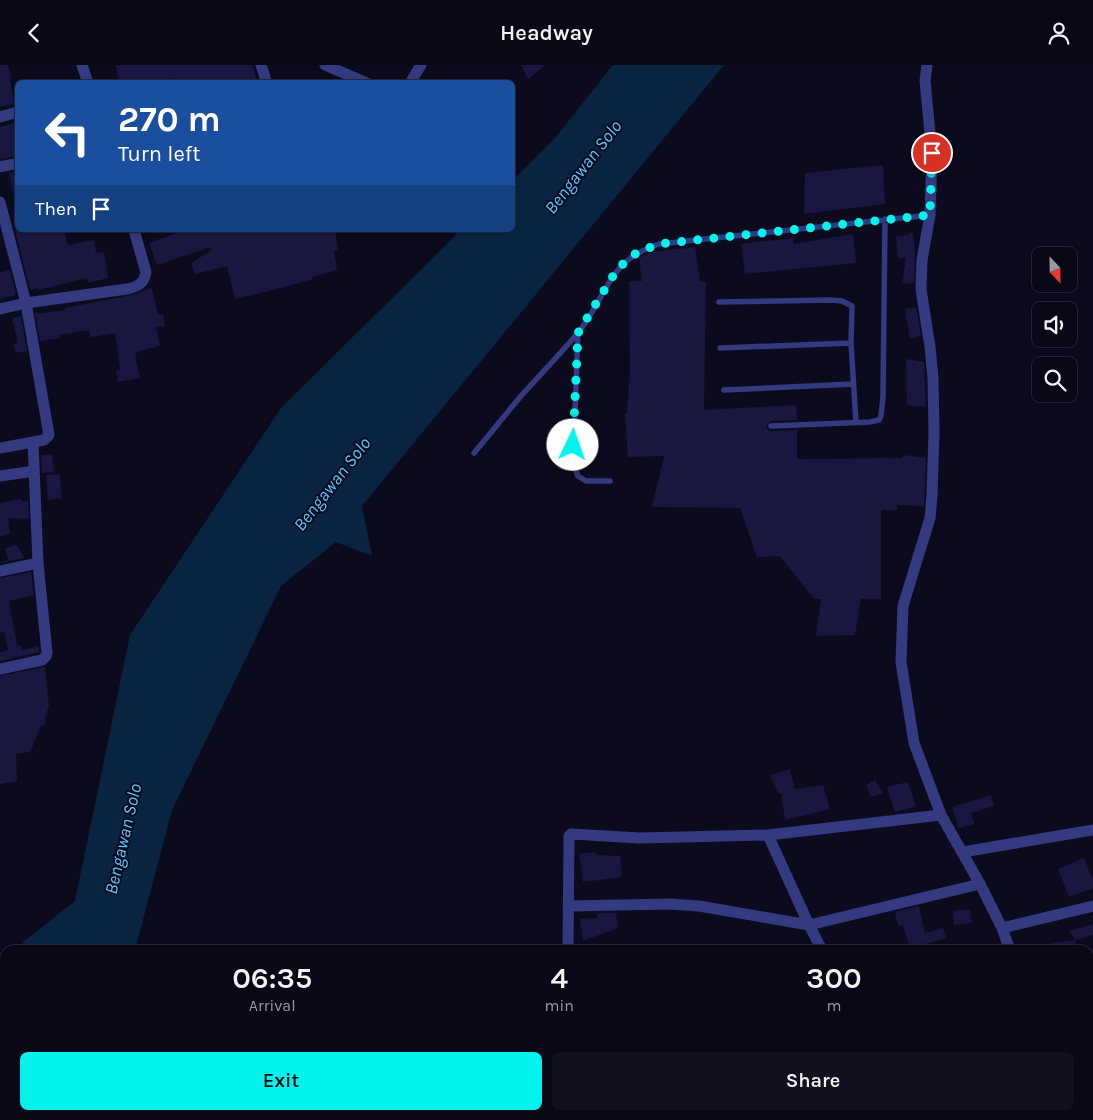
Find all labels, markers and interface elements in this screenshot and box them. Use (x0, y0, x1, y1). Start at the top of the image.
icon: back (20, 19, 48, 47)
icon: person (1045, 19, 1073, 47)
text: Headway (500, 20, 593, 46)
text: 270 m (118, 99, 221, 140)
icon: left (35, 100, 100, 165)
water label: Bengawan Solo (540, 116, 627, 218)
pin (911, 132, 953, 174)
icon: arrive (918, 139, 946, 167)
text: Turn left (118, 141, 201, 167)
icon: arrive (87, 195, 115, 223)
text: Then (35, 198, 77, 220)
north arrow (1032, 247, 1078, 293)
map controls (1032, 247, 1077, 402)
button: sound (1032, 302, 1077, 347)
button: search (1032, 357, 1077, 402)
position arrow (546, 418, 598, 470)
water label: Bengawan Solo (289, 433, 376, 535)
water label: Bengawan Solo (100, 781, 146, 896)
text: 06:35 (232, 960, 312, 996)
text: 4 (550, 960, 568, 996)
text: 300 (806, 960, 862, 996)
text: Arrival (249, 996, 296, 1015)
text: min (544, 996, 574, 1015)
text: m (826, 996, 841, 1015)
button: Exit (20, 1052, 542, 1110)
button: Share (552, 1052, 1074, 1110)

